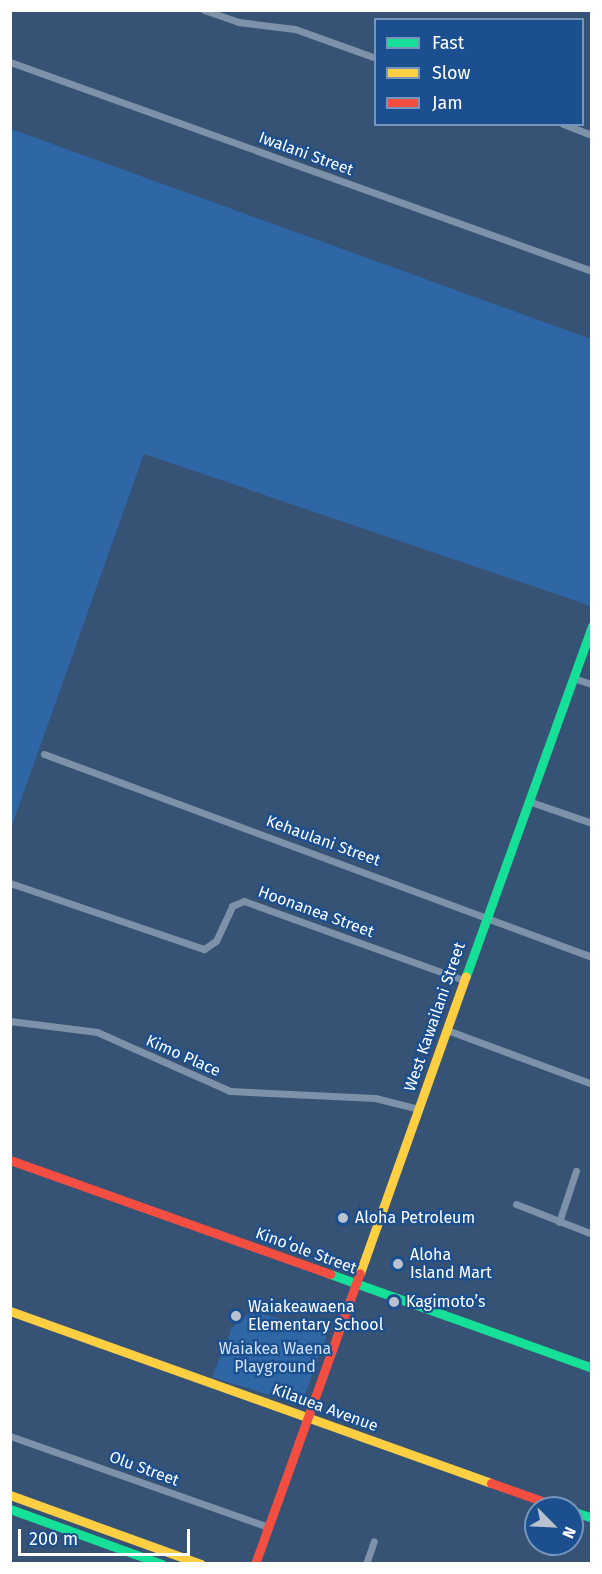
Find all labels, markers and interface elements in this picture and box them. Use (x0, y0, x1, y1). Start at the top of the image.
legend (374, 18, 584, 126)
text: Fast (432, 32, 464, 54)
text: Slow (432, 62, 470, 84)
text: Jam (432, 92, 463, 114)
street label: Iwalani Street (256, 128, 356, 180)
street label: Kehaulani Street (263, 811, 383, 871)
street label: Hoonanea Street (255, 882, 377, 942)
street label: West Kawailani Street (400, 940, 470, 1094)
street label: Kimo Place (143, 1031, 223, 1081)
place label: Aloha Petroleum (355, 1208, 475, 1228)
marker: Aloha Petroleum (336, 1211, 350, 1225)
street label: Kinoʻole Street (253, 1224, 359, 1278)
place label: Aloha Island Mart (410, 1245, 492, 1283)
marker: Aloha Island Mart (391, 1257, 405, 1271)
place label: Kagimoto’s (406, 1292, 485, 1312)
marker: Kagimoto’s (387, 1295, 401, 1309)
place label: Waiakeawaena Elementary School (248, 1297, 383, 1335)
marker: Waiakeawaena Elementary School (229, 1309, 243, 1323)
park label: Waiakea Waena Playground (219, 1339, 331, 1377)
street label: Kilauea Avenue (269, 1380, 381, 1436)
street label: Olu Street (107, 1448, 181, 1490)
north arrow (524, 1496, 584, 1556)
scale bar (21, 1517, 194, 1555)
text: N (558, 1524, 580, 1541)
text: 200 m (29, 1528, 78, 1550)

